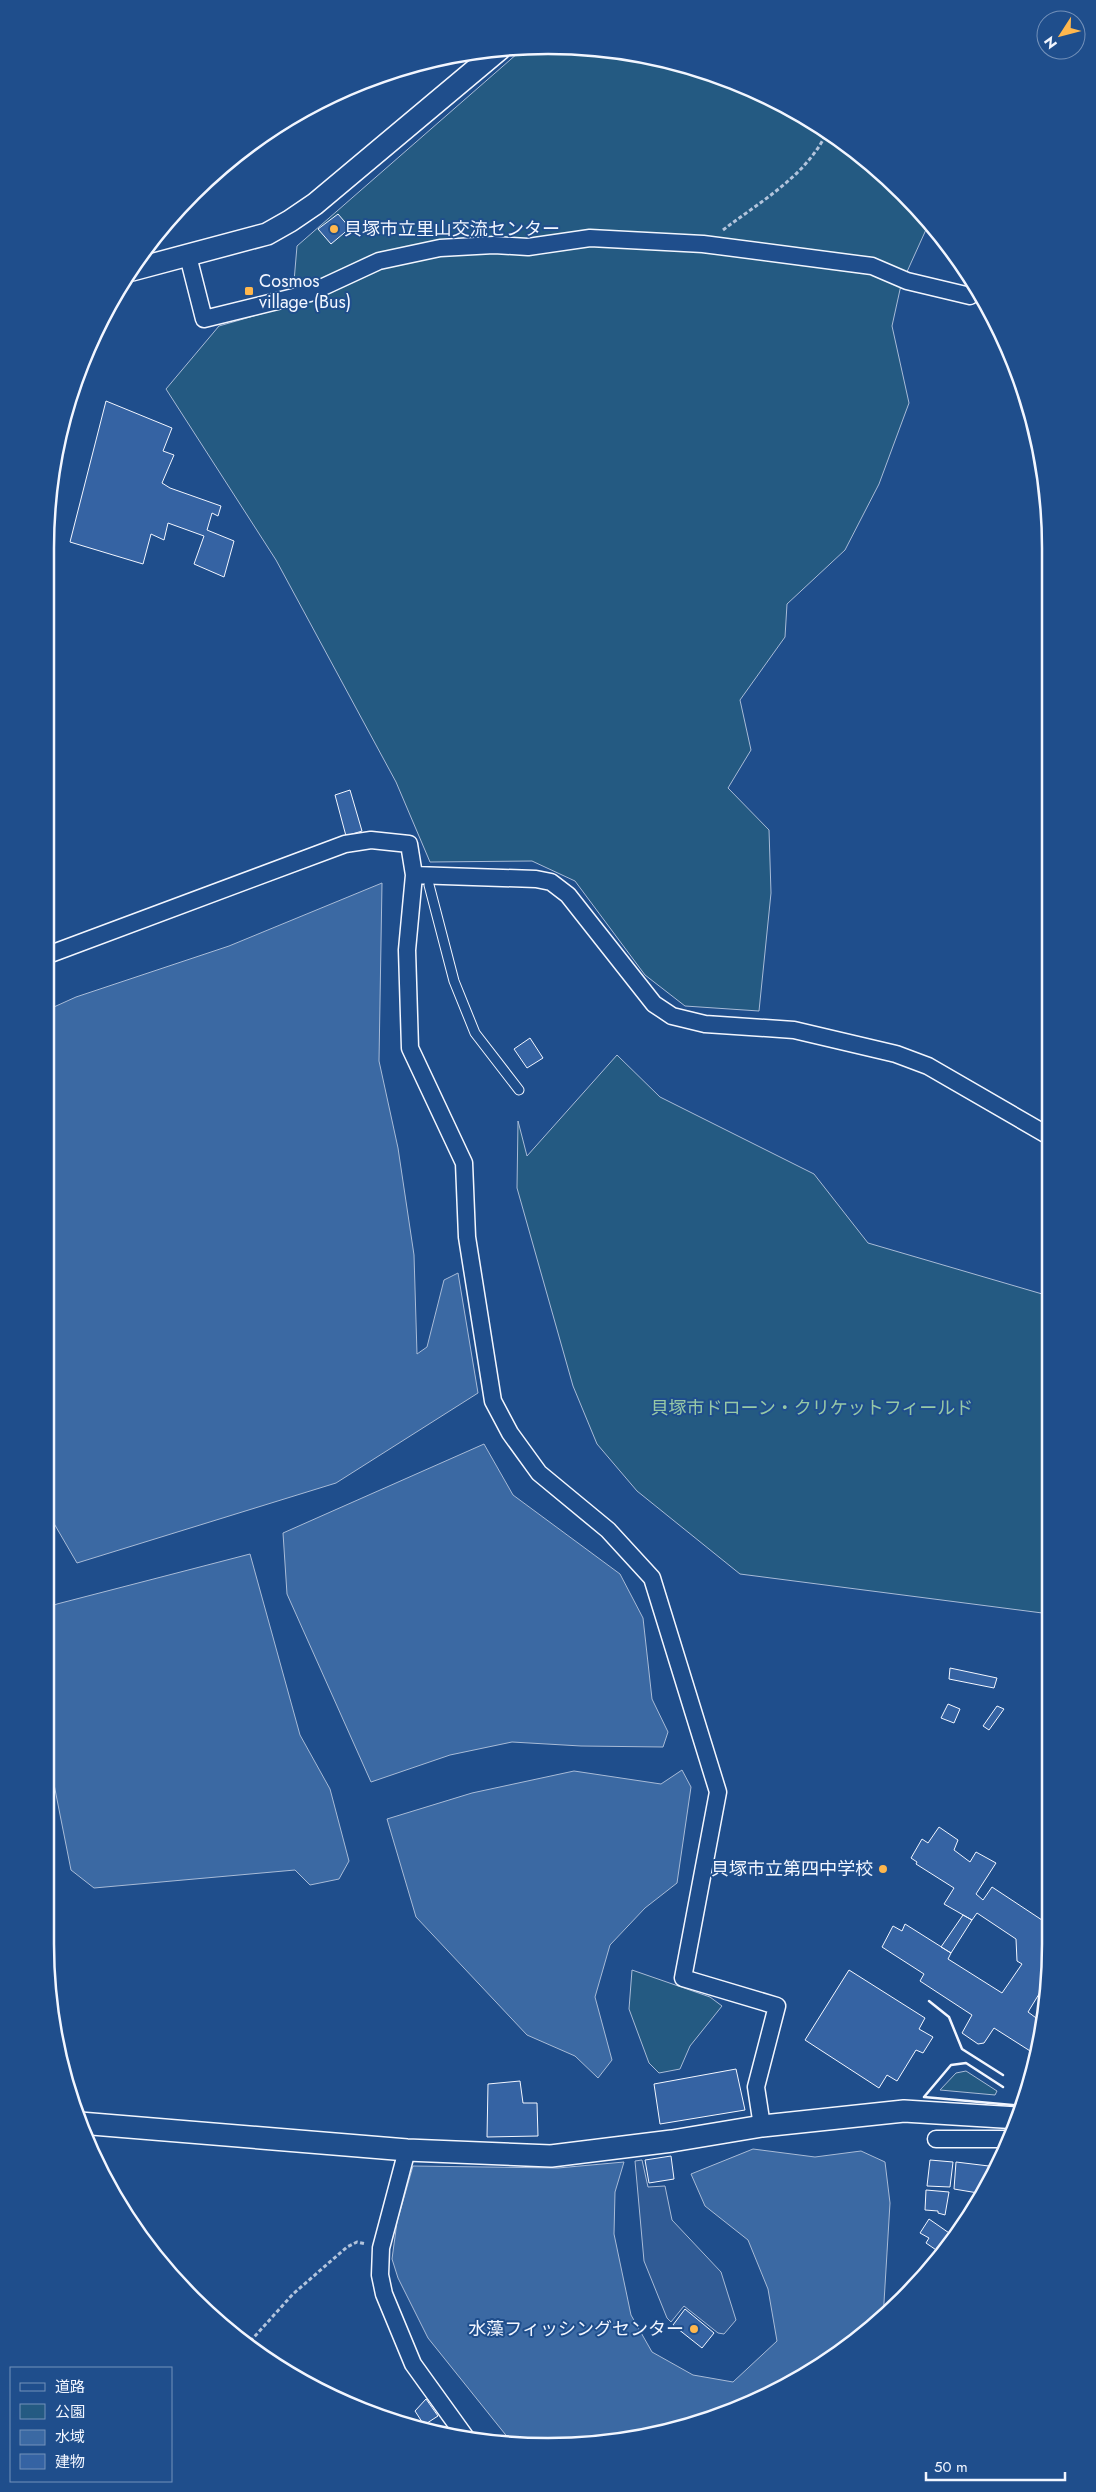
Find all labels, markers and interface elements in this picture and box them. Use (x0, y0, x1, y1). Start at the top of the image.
north arrow (1036, 10, 1086, 60)
text: N (1039, 32, 1062, 53)
place label: 貝塚市立里山交流センター (344, 216, 560, 242)
marker: 貝塚市立里山交流センター (328, 223, 340, 235)
place label: Cosmos village (Bus) (259, 268, 351, 315)
marker: Cosmos village (Bus) (243, 285, 255, 297)
park label: 貝塚市ドローン・クリケットフィールド (651, 1395, 973, 1421)
place label: 貝塚市立第四中学校 (711, 1856, 873, 1882)
marker: 貝塚市立第四中学校 (877, 1863, 889, 1875)
place label: 水藻フィッシングセンター (468, 2316, 684, 2342)
marker: 水藻フィッシングセンター (688, 2323, 700, 2335)
legend (10, 2367, 172, 2482)
text: 道路 (55, 2376, 85, 2398)
text: 公園 (55, 2401, 85, 2423)
text: 水域 (55, 2426, 85, 2448)
scale bar (926, 2450, 1065, 2482)
text: 建物 (55, 2451, 85, 2473)
text: 50 m (934, 2456, 968, 2478)

